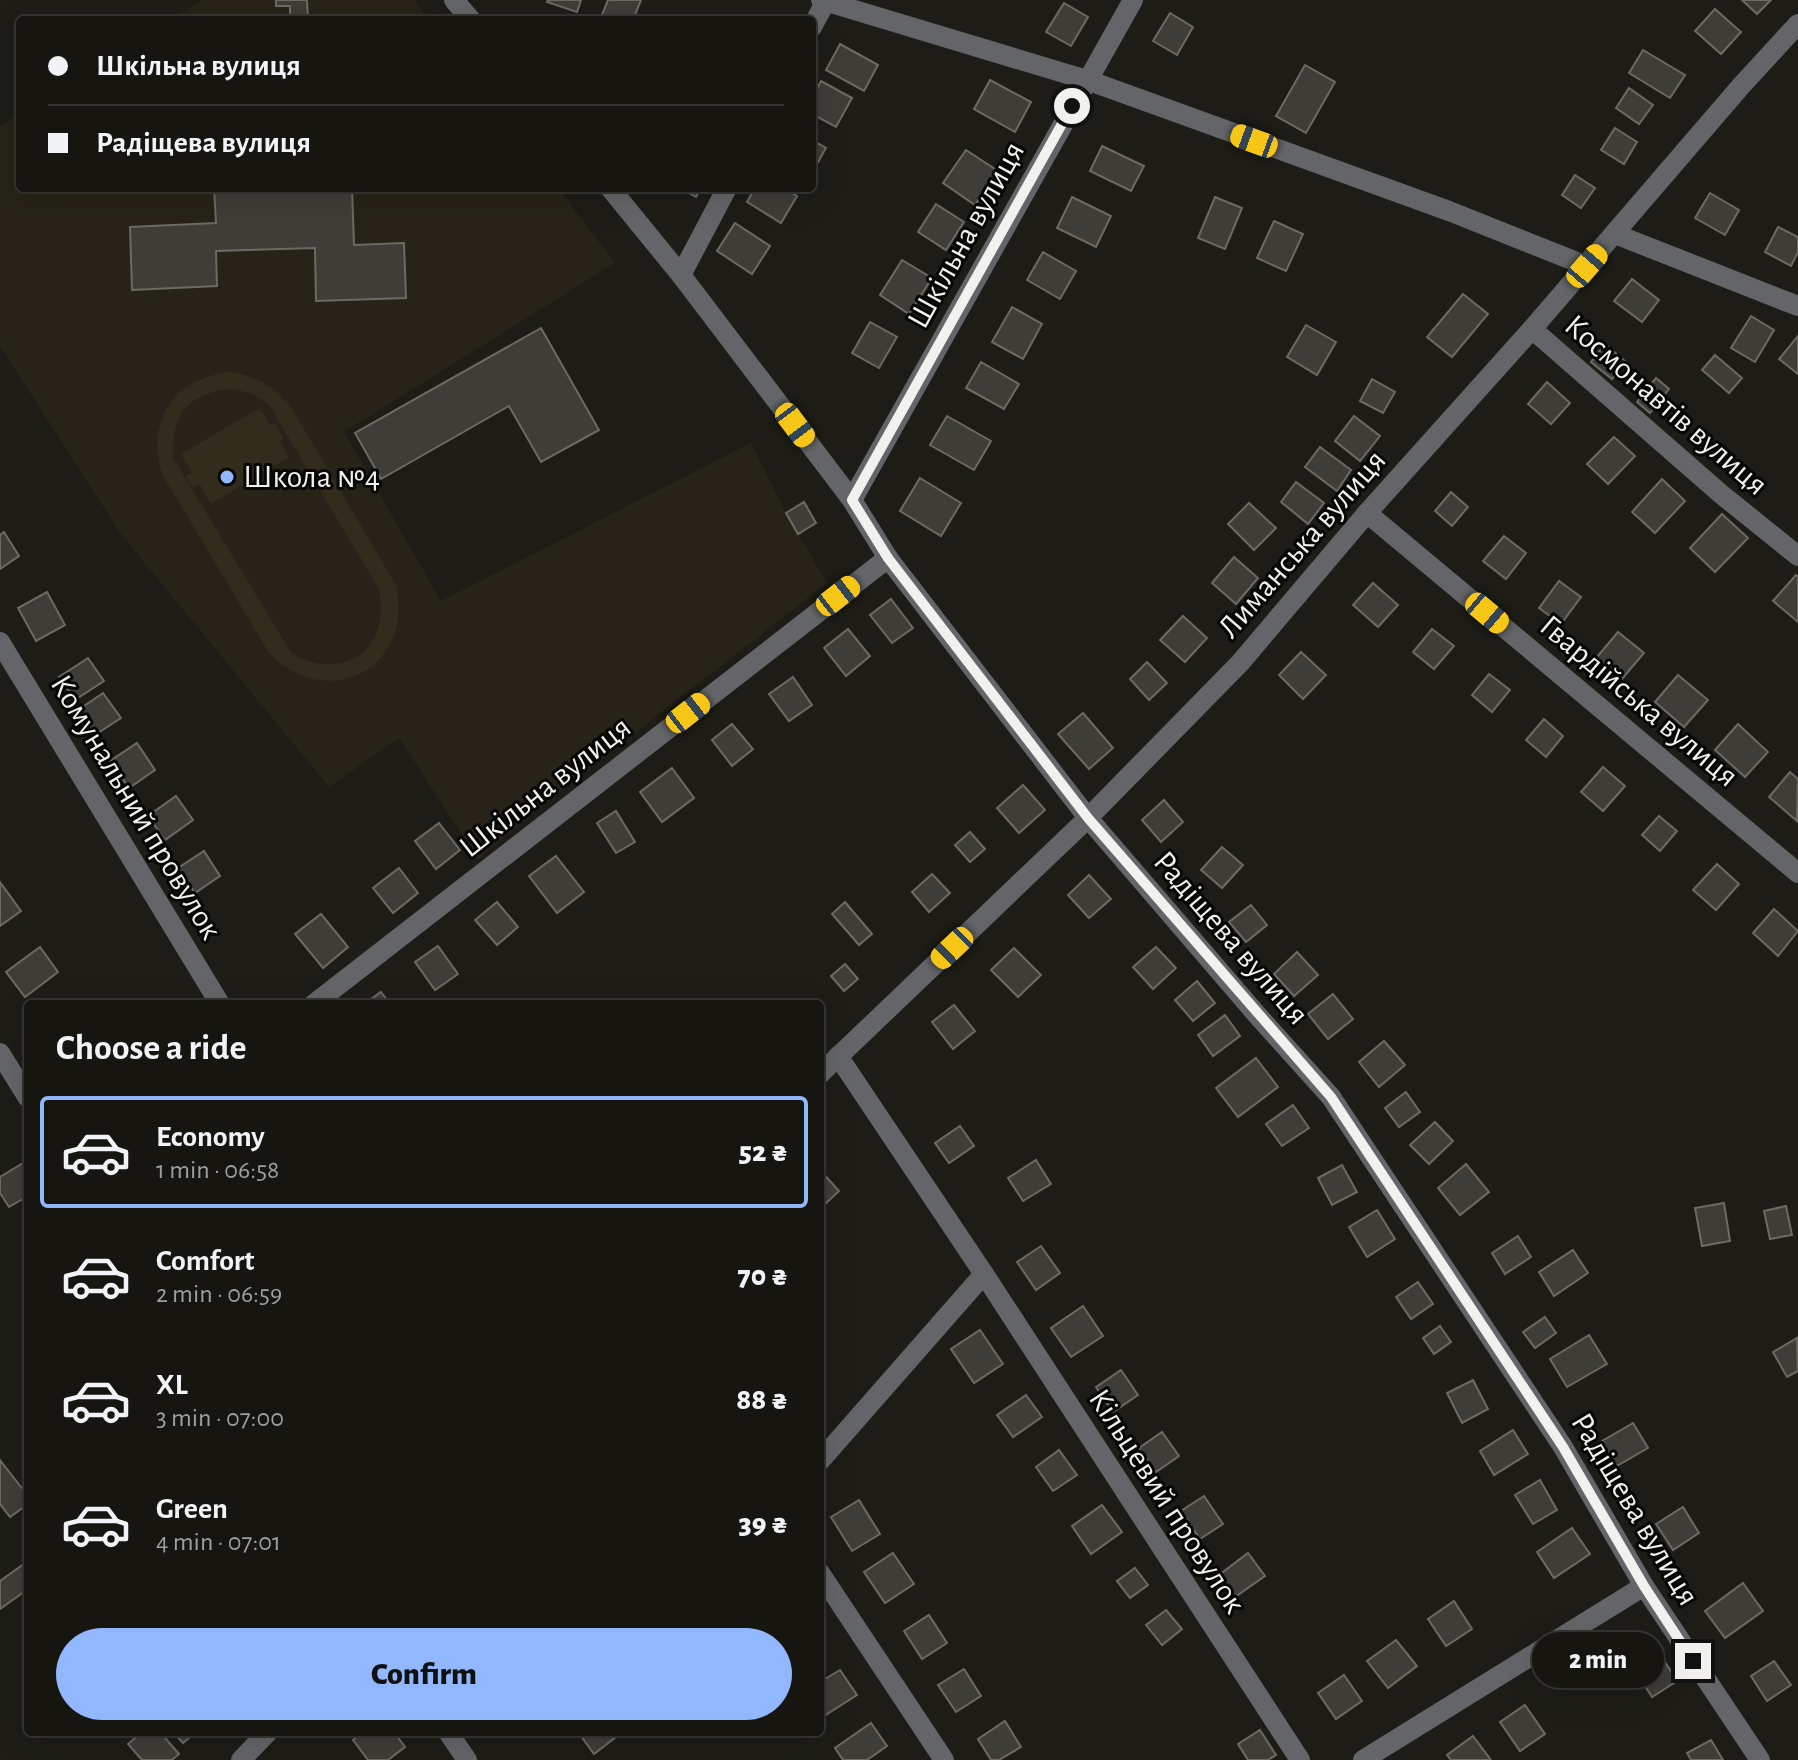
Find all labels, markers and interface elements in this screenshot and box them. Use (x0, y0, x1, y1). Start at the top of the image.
text: Шкільна вулиця (96, 51, 301, 81)
route start (1054, 88, 1090, 124)
car (1227, 122, 1281, 160)
text: Радіщева вулиця (96, 128, 311, 158)
street label: Шкільна вулиця (902, 136, 1030, 334)
car (1562, 240, 1612, 292)
street label: Космонавтів вулиця (1558, 309, 1774, 501)
car (771, 399, 819, 451)
street label: Лиманська вулиця (1212, 444, 1392, 644)
place label: Школа №4 (243, 461, 380, 493)
marker: Школа №4 (218, 468, 236, 486)
car (812, 572, 864, 620)
car (1461, 588, 1513, 638)
street label: Гвардійська вулиця (1534, 609, 1744, 793)
street label: Комунальний провулок (44, 669, 228, 945)
car (662, 689, 714, 737)
street label: Шкільна вулиця (453, 710, 637, 864)
street label: Радіщева вулиця (1147, 845, 1315, 1031)
car (926, 923, 978, 973)
text: Choose a ride (56, 1030, 246, 1066)
icon: car (60, 1116, 132, 1188)
text: Economy (156, 1122, 265, 1152)
text: 52 ₴ (739, 1137, 788, 1167)
text: 1 min · 06:58 (156, 1157, 279, 1183)
icon: car (60, 1240, 132, 1312)
text: Comfort (156, 1246, 255, 1276)
text: 70 ₴ (738, 1261, 788, 1291)
text: 2 min · 06:59 (156, 1281, 282, 1307)
icon: car (60, 1364, 132, 1436)
text: XL (156, 1370, 188, 1400)
street label: Кільцевий провулок (1083, 1383, 1251, 1619)
text: 88 ₴ (736, 1385, 788, 1415)
text: 3 min · 07:00 (156, 1405, 284, 1431)
street label: Радіщева вулиця (1565, 1407, 1705, 1611)
icon: car (60, 1488, 132, 1560)
text: Green (156, 1494, 228, 1524)
text: 39 ₴ (738, 1509, 788, 1539)
text: 4 min · 07:01 (156, 1529, 281, 1555)
button: Confirm (56, 1628, 792, 1720)
callout: 2 min (1533, 1633, 1665, 1689)
route end (1675, 1643, 1711, 1679)
text: 2 min (1569, 1647, 1627, 1673)

